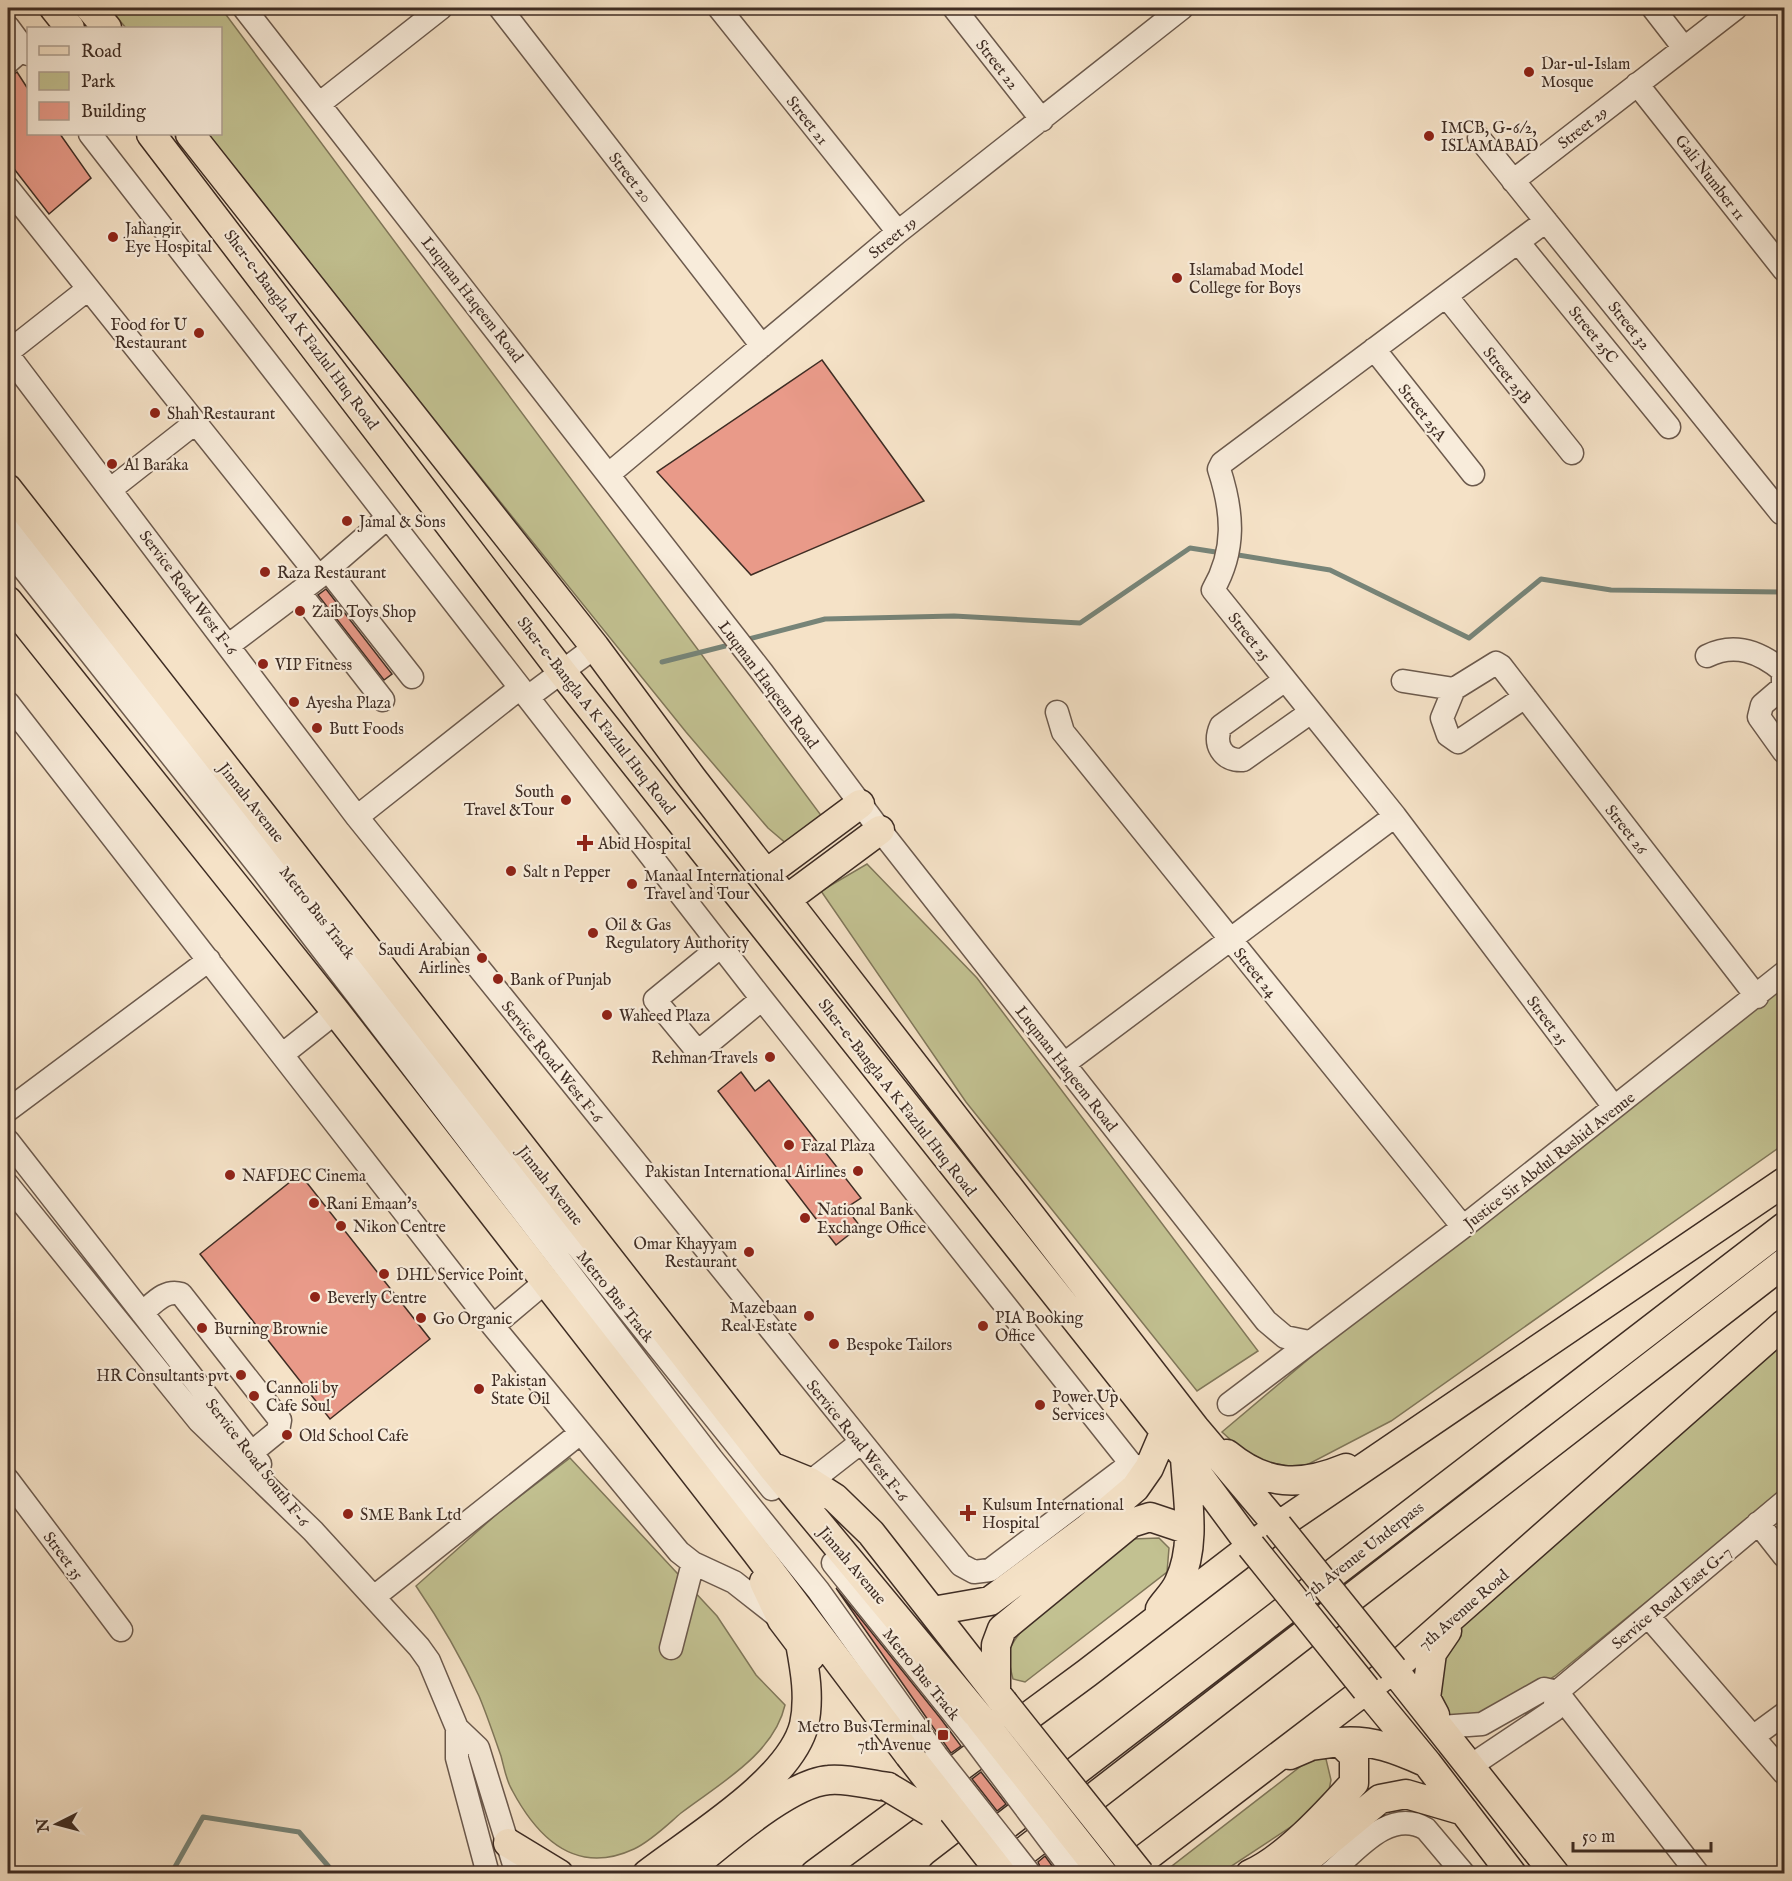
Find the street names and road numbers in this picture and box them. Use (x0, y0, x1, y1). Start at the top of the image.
street label: Street 22 (971, 36, 1022, 94)
street label: Street 21 (781, 93, 832, 150)
street label: Street 29 (1554, 103, 1612, 154)
street label: Gali Number 11 (1670, 131, 1749, 225)
street label: Street 20 (604, 149, 655, 208)
street label: Street 19 (865, 213, 921, 264)
street label: Sher-e-Bangla A K Fazlul Huq Road (219, 226, 382, 434)
street label: Luqman Haqeem Road (416, 233, 527, 368)
street label: Street 32 (1603, 298, 1654, 355)
street label: Street 25C (1563, 303, 1622, 368)
street label: Street 25B (1478, 344, 1535, 409)
street label: Street 25A (1393, 381, 1451, 447)
street label: Service Road West F-6 (134, 527, 241, 660)
street label: Street 25 (1223, 609, 1274, 666)
street label: Sher-e-Bangla A K Fazlul Huq Road (512, 613, 679, 819)
street label: Luqman Haqeem Road (713, 618, 822, 753)
street label: Jinnah Avenue (212, 758, 288, 847)
street label: Street 26 (1600, 801, 1651, 859)
street label: Metro Bus Track (274, 863, 359, 964)
street label: Street 24 (1228, 944, 1281, 1002)
street label: Street 25 (1521, 993, 1572, 1050)
street label: Sher-e-Bangla A K Fazlul Huq Road (813, 995, 980, 1201)
street label: Service Road West F-6 (496, 997, 607, 1127)
street label: Luqman Haqeem Road (1010, 1002, 1121, 1137)
street label: Justice Sir Abdul Rashid Avenue (1459, 1089, 1640, 1236)
street label: Jinnah Avenue (511, 1141, 587, 1230)
street label: Metro Bus Track (571, 1247, 658, 1348)
street label: Service Road West F-6 (801, 1376, 912, 1506)
street label: Service Road South F-6 (200, 1395, 313, 1531)
street label: 7th Avenue Underpass (1300, 1498, 1429, 1605)
street label: Jinnah Avenue (812, 1522, 890, 1609)
street label: Street 35 (38, 1528, 87, 1584)
street label: Service Road East G-7 (1608, 1543, 1736, 1655)
street label: 7th Avenue Road (1415, 1565, 1514, 1655)
street label: Metro Bus Track (877, 1625, 964, 1726)

